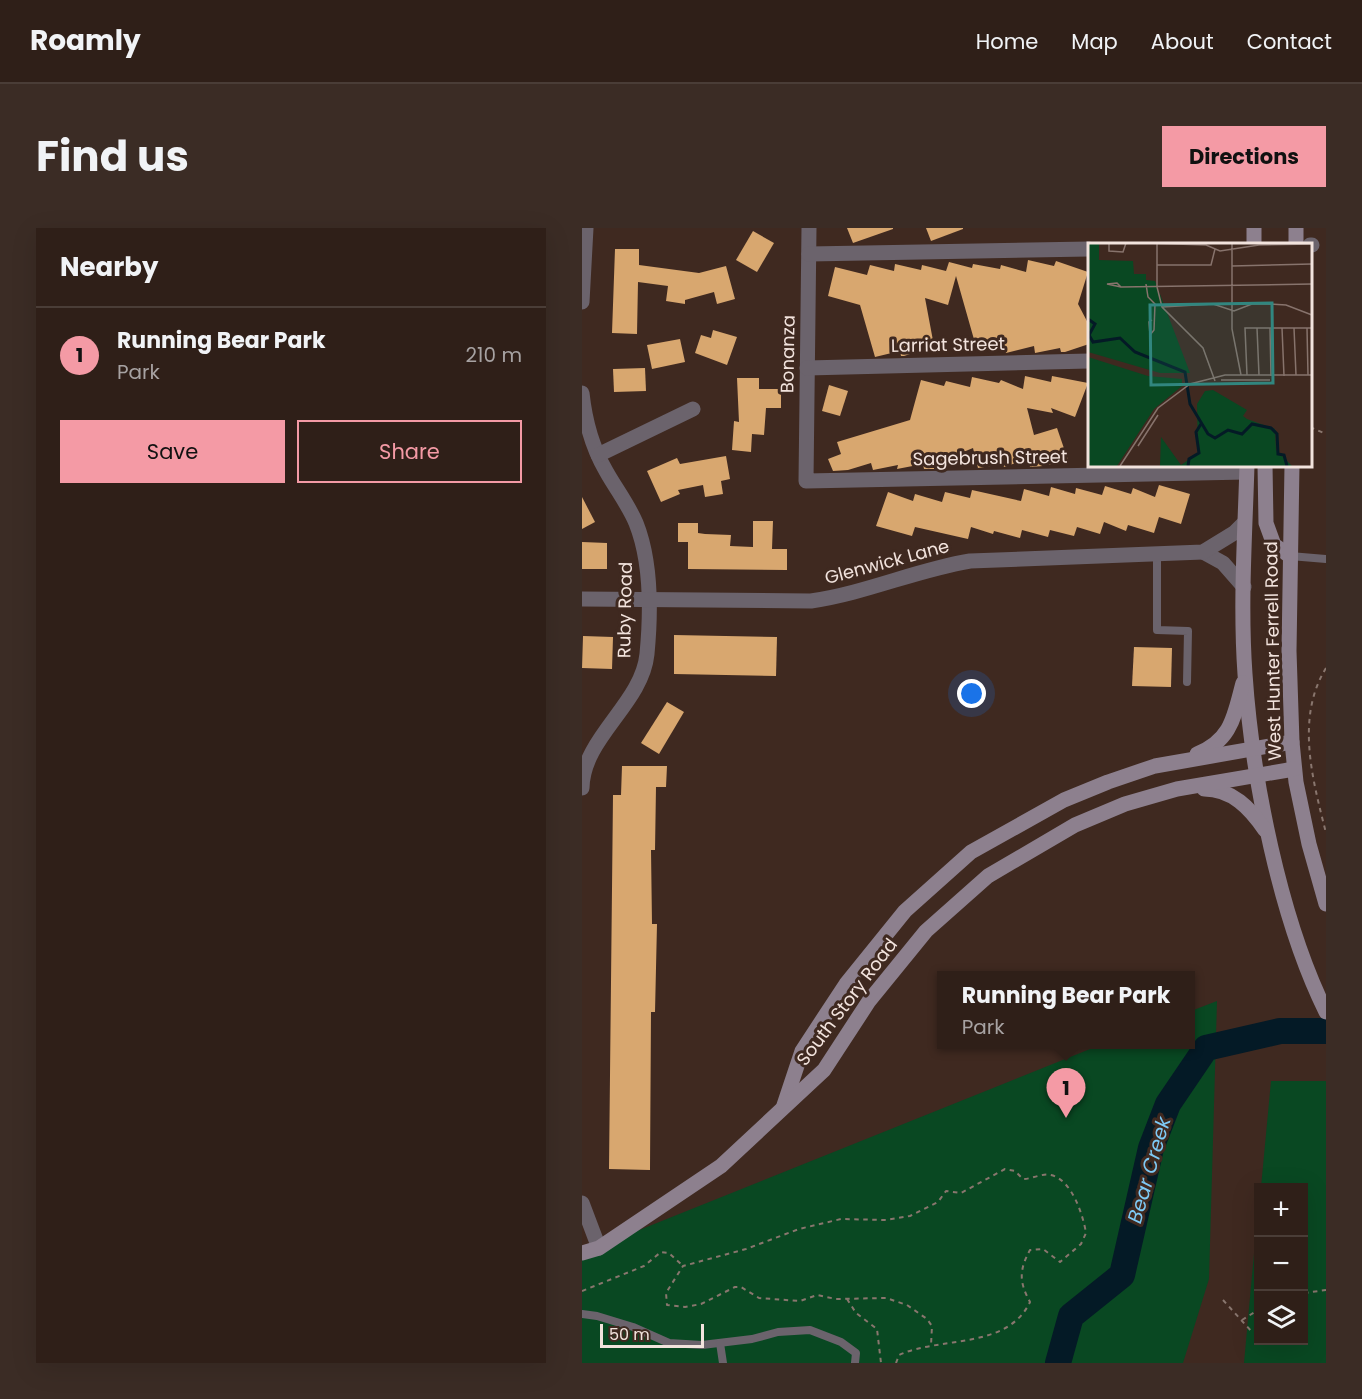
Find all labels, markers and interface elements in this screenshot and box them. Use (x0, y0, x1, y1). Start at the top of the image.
text: Roamly (30, 21, 141, 60)
text: Home (976, 27, 1038, 56)
text: Map (1071, 27, 1118, 56)
text: About (1151, 27, 1214, 56)
text: Contact (1247, 27, 1332, 56)
button: Directions (1162, 126, 1326, 187)
text: Find us (36, 127, 189, 186)
inset map (1088, 243, 1311, 466)
text: Nearby (60, 249, 158, 285)
street label: Bonanza (774, 315, 801, 393)
text: Running Bear Park (117, 325, 326, 356)
street label: Larriat Street (891, 331, 1005, 358)
text: 1 (76, 341, 83, 369)
text: 210 m (466, 341, 522, 369)
text: Park (117, 358, 160, 386)
button: Save (60, 420, 285, 483)
button: Share (297, 420, 522, 483)
street label: Sagebrush Street (912, 444, 1068, 471)
street label: Glenwick Lane (822, 533, 952, 590)
street label: West Hunter Ferrell Road (1258, 541, 1287, 761)
street label: Ruby Road (611, 562, 638, 658)
your location (957, 679, 986, 708)
street label: South Story Road (790, 933, 903, 1071)
popup (937, 971, 1195, 1049)
text: Running Bear Park (962, 980, 1170, 1011)
text: Park (962, 1013, 1005, 1041)
pin: 1 (1046, 1068, 1086, 1118)
water label: Bear Creek (1120, 1112, 1178, 1227)
map controls (1254, 1183, 1308, 1345)
button: + (1254, 1183, 1308, 1237)
button: − (1254, 1237, 1308, 1291)
button: layers (1254, 1291, 1308, 1345)
scale bar (600, 1321, 704, 1348)
text: 50 m (609, 1323, 650, 1346)

